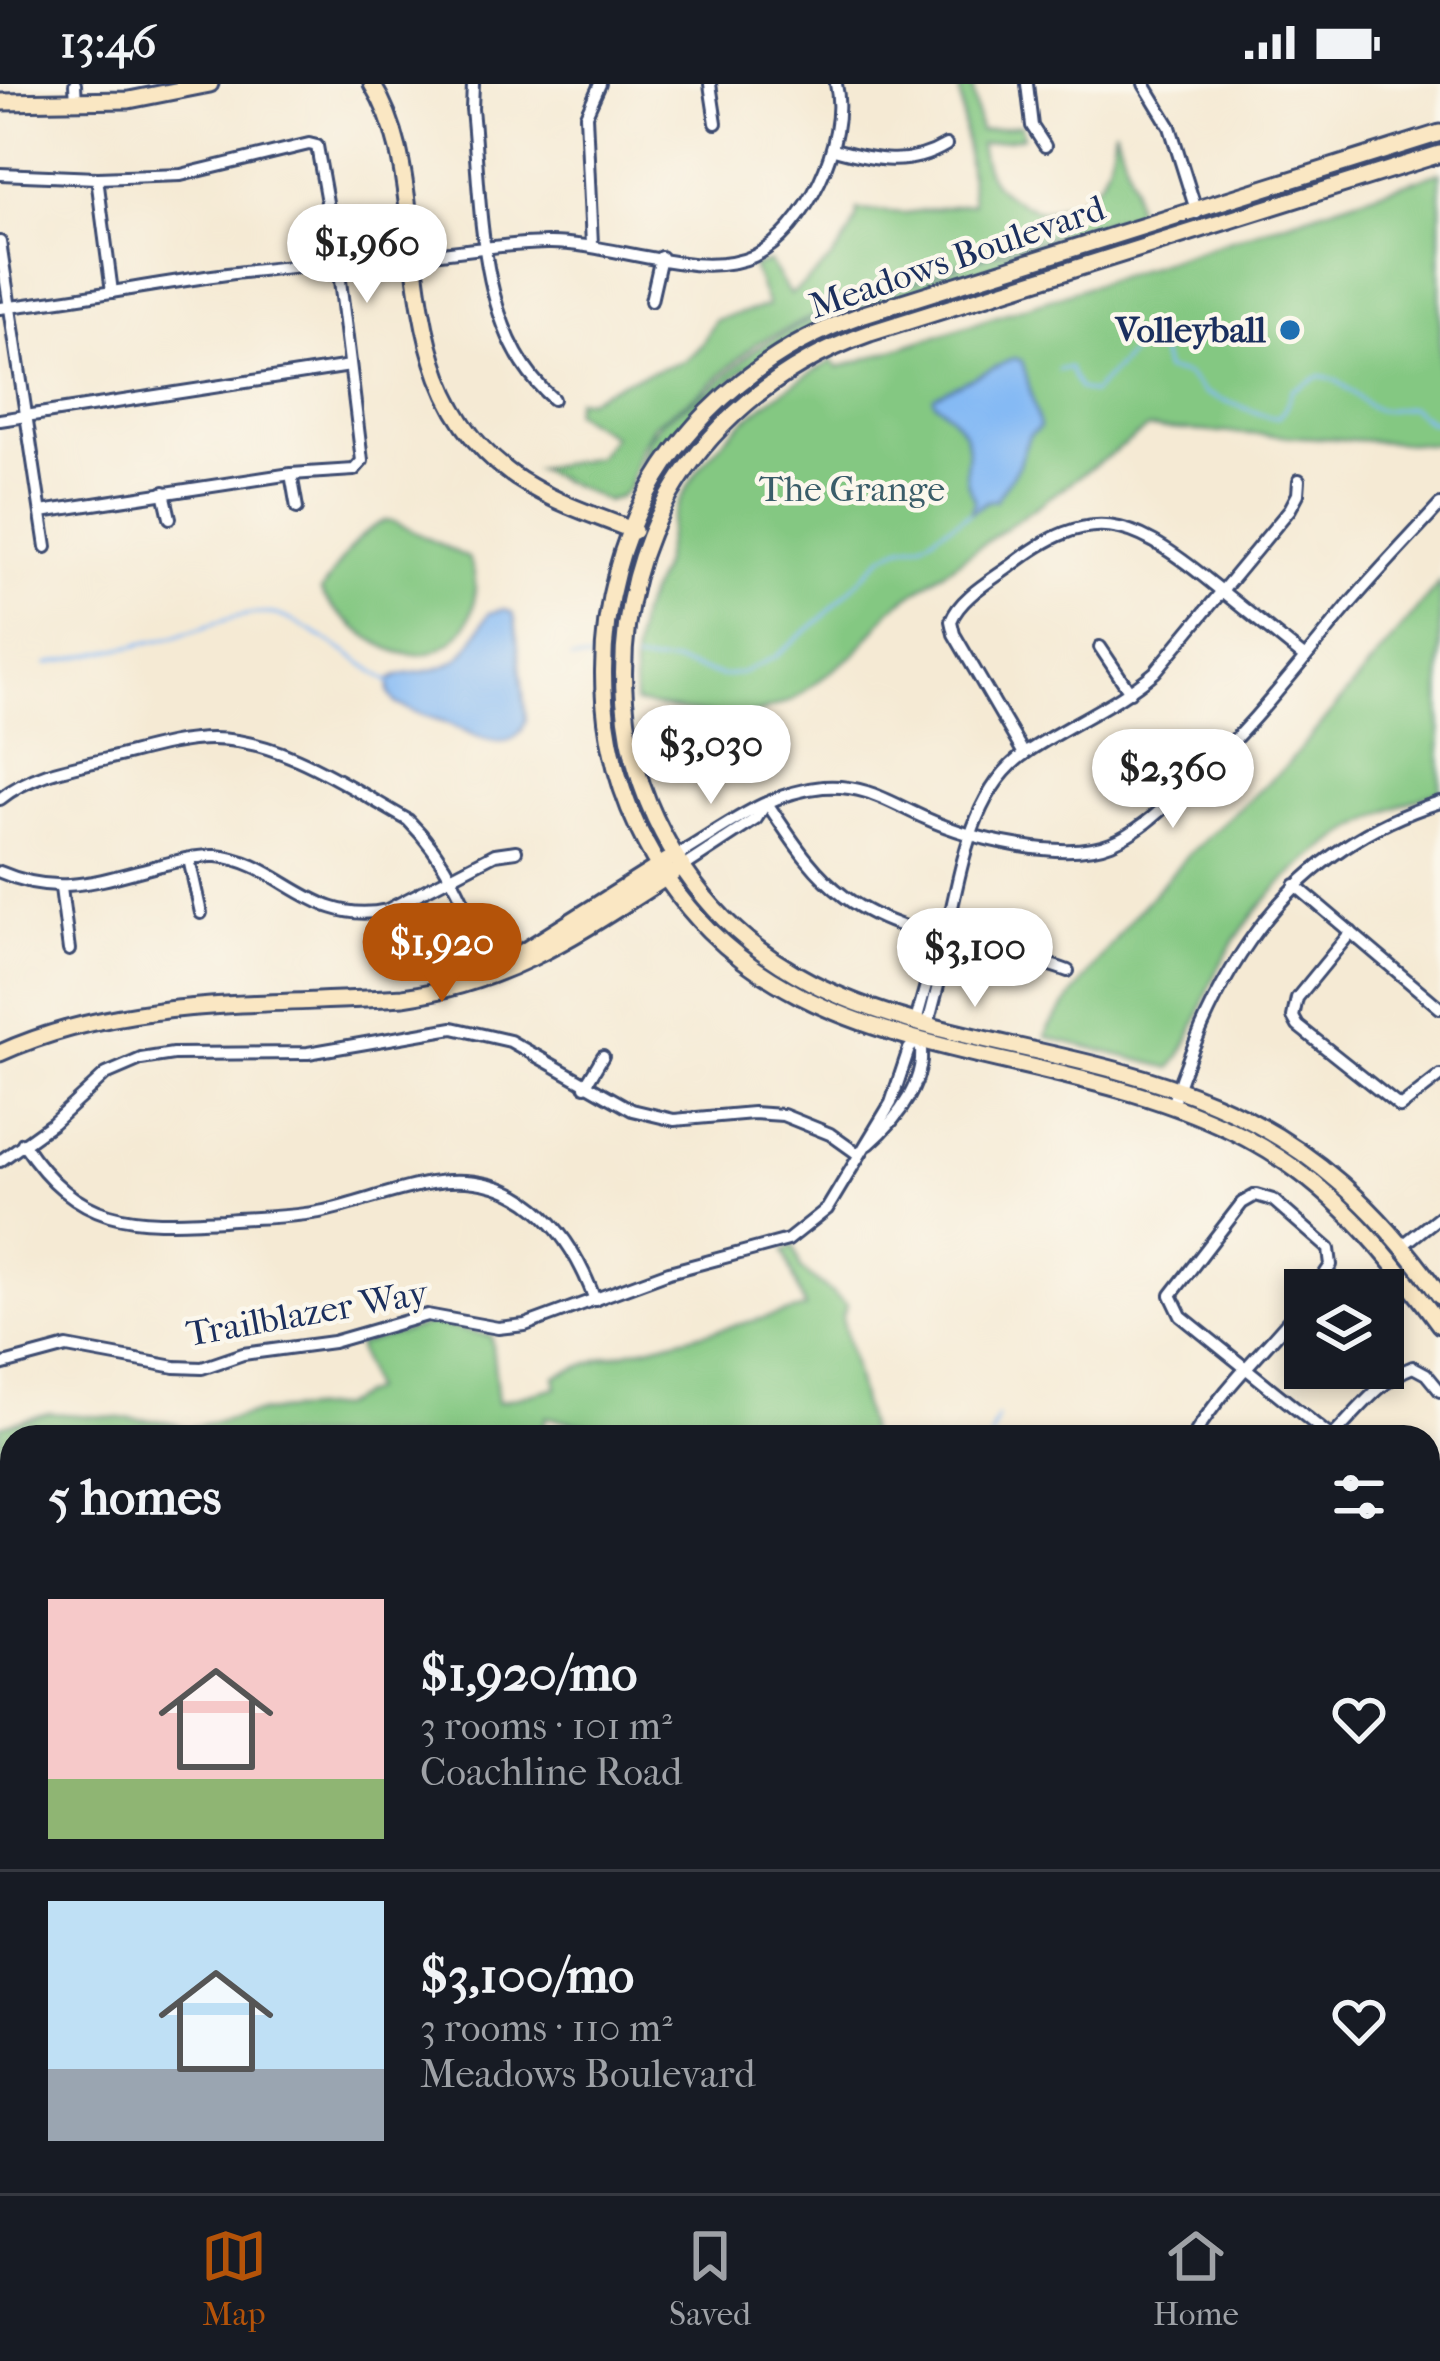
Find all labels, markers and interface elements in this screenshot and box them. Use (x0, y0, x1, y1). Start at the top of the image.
text: 13:46 (60, 16, 156, 69)
street label: Meadows Boulevard (804, 187, 1111, 327)
pin: $1,960 (269, 204, 465, 306)
text: $1,960 (314, 220, 420, 266)
place label: Volleyball (1114, 309, 1266, 351)
marker: Volleyball (1277, 317, 1303, 343)
park label: The Grange (759, 468, 945, 510)
pin: $3,030 (613, 705, 809, 807)
text: $3,030 (659, 721, 763, 767)
pin: $2,360 (1075, 729, 1271, 831)
text: $2,360 (1119, 745, 1227, 791)
pin: $1,920 (344, 903, 540, 1005)
pin: $3,100 (877, 908, 1073, 1010)
text: $1,920 (390, 919, 494, 965)
text: $3,100 (924, 924, 1026, 970)
map controls (1284, 1269, 1404, 1389)
button: layers (1284, 1269, 1404, 1389)
street label: Trailblazer Way (183, 1271, 433, 1355)
icon: filters (1326, 1464, 1392, 1530)
text: 5 homes (48, 1467, 221, 1527)
text: $1,920/mo (420, 1643, 638, 1703)
icon: home (144, 1647, 288, 1791)
icon: heart (1326, 1686, 1392, 1752)
text: 3 rooms · 101 m² (420, 1703, 672, 1749)
text: Coachline Road (420, 1749, 682, 1795)
text: $3,100/mo (420, 1945, 634, 2005)
icon: home (144, 1949, 288, 2093)
icon: heart (1326, 1988, 1392, 2054)
text: 3 rooms · 110 m² (420, 2005, 672, 2051)
text: Meadows Boulevard (420, 2051, 755, 2097)
tab: Map (201, 2223, 267, 2334)
tab: Saved (669, 2223, 751, 2334)
tab: Home (1153, 2223, 1239, 2334)

